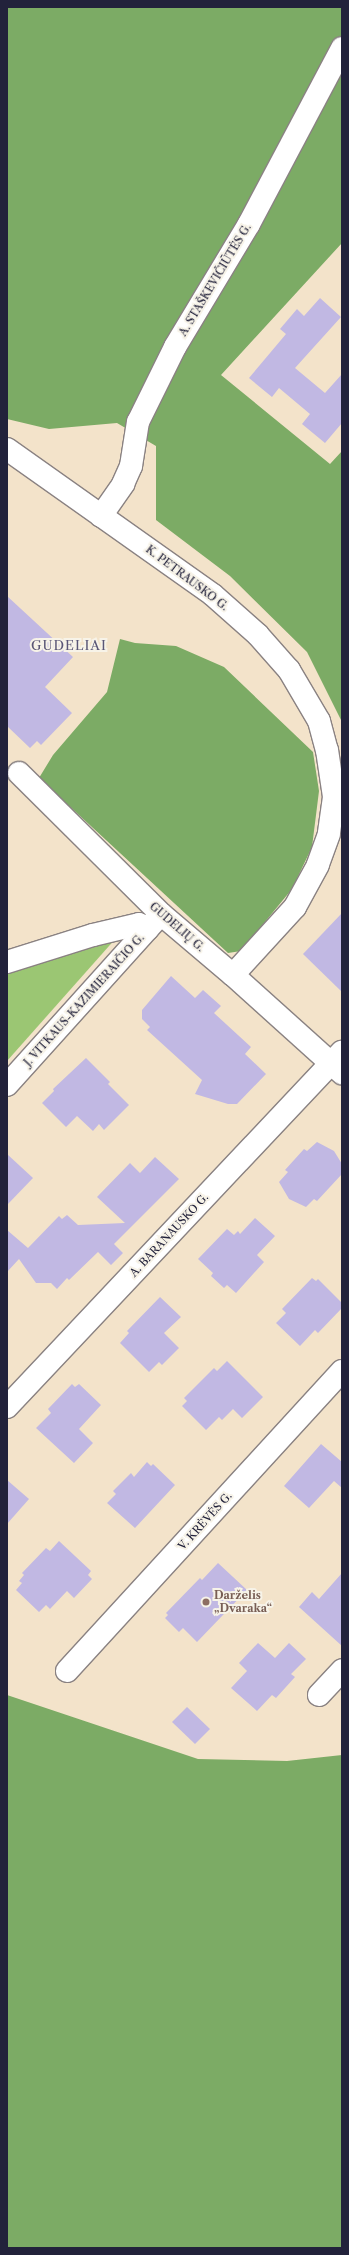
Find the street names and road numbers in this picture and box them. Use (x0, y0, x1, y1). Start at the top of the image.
street label: A. STAŠKEVIČIŪTĖS G. (176, 221, 254, 339)
street label: K. PETRAUSKO G. (143, 543, 231, 613)
street label: GUDELIŲ G. (147, 900, 207, 954)
street label: J. VITKAUS-KAZIMIERAIČIO G. (21, 931, 147, 1069)
street label: A. BARANAUSKO G. (127, 1191, 211, 1279)
street label: V. KRĖVĖS G. (175, 1489, 235, 1553)

